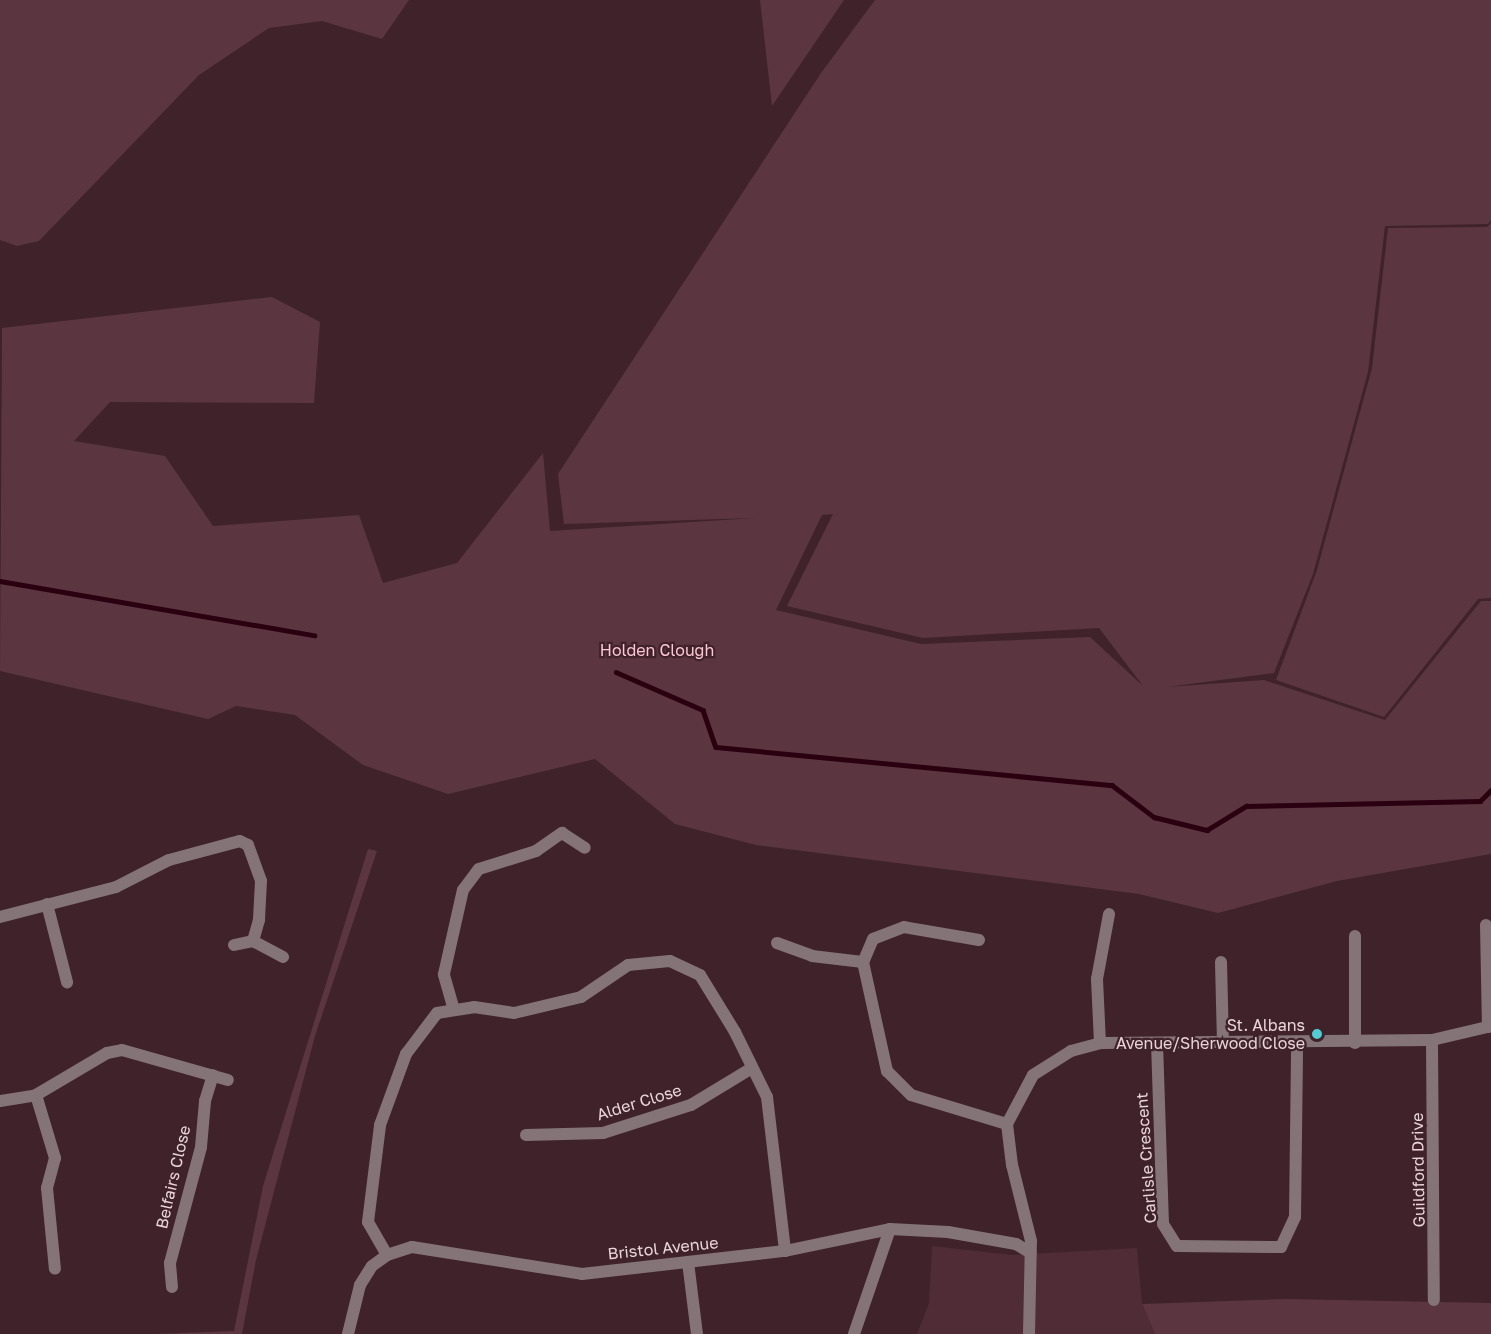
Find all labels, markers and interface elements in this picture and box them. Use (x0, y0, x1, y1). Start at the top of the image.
park label: Holden Clough (600, 640, 714, 660)
place label: St. Albans Avenue/Sherwood Close (1116, 1015, 1305, 1053)
marker: St. Albans Avenue/Sherwood Close (1310, 1027, 1324, 1041)
street label: Alder Close (594, 1080, 684, 1124)
street label: Carlisle Crescent (1132, 1092, 1160, 1224)
street label: Guildford Drive (1407, 1112, 1429, 1228)
street label: Belfairs Close (152, 1123, 194, 1231)
street label: Bristol Avenue (607, 1233, 719, 1263)

